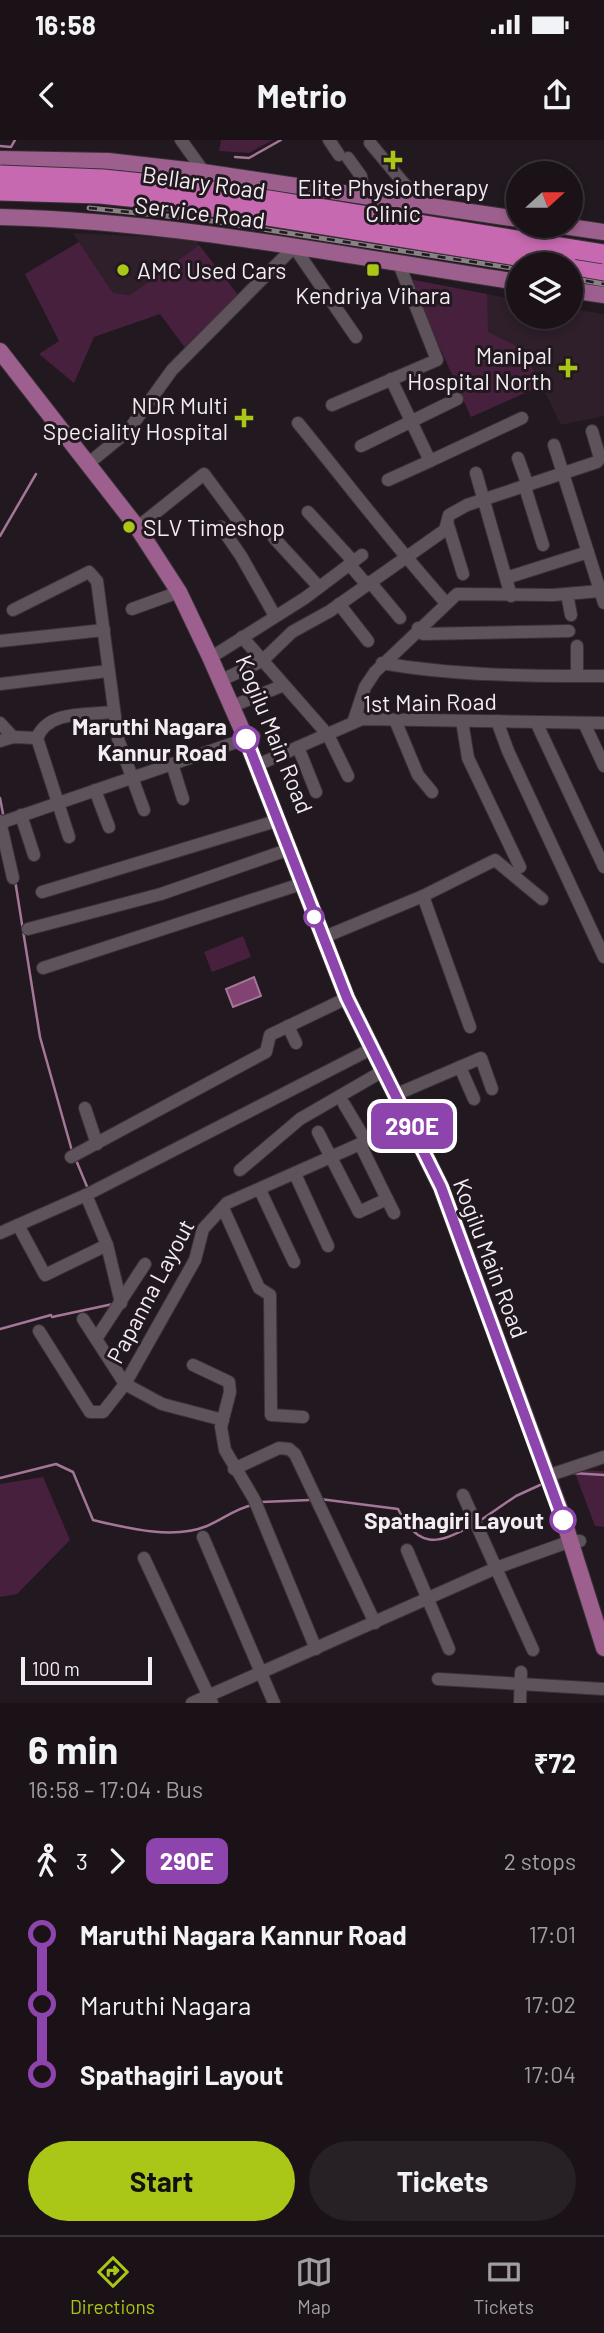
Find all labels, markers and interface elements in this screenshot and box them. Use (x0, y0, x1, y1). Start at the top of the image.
text: 16:58 (35, 9, 96, 40)
icon: back (28, 76, 66, 114)
text: Metrio (257, 76, 347, 114)
icon: share (538, 76, 576, 114)
marker: Elite Physiotherapy Clinic (383, 150, 403, 170)
street label: Bellary Road (141, 160, 267, 204)
north arrow (506, 161, 583, 238)
map controls (506, 161, 583, 329)
place label: Elite Physiotherapy Clinic (297, 173, 489, 227)
street label: Service Road (133, 190, 267, 234)
button: layers (506, 252, 583, 329)
place label: AMC Used Cars (137, 256, 286, 284)
marker: AMC Used Cars (115, 262, 131, 278)
marker: Kendriya Vihara (365, 262, 381, 278)
place label: Kendriya Vihara (295, 281, 451, 309)
place label: Manipal Hospital North (407, 341, 552, 395)
marker: Manipal Hospital North (558, 358, 578, 378)
place label: NDR Multi Speciality Hospital (43, 391, 228, 445)
marker: NDR Multi Speciality Hospital (234, 408, 254, 428)
place label: SLV Timeshop (143, 513, 285, 541)
marker: SLV Timeshop (121, 519, 137, 535)
street label: Kogilu Main Road (230, 651, 320, 817)
street label: 1st Main Road (363, 687, 497, 717)
place label: Maruthi Nagara Kannur Road (72, 712, 227, 766)
marker: Maruthi Nagara Kannur Road (233, 726, 259, 752)
unlabelled marker (304, 907, 324, 927)
line badge: 290E (363, 1103, 461, 1149)
text: 290E (385, 1111, 439, 1140)
street label: Kogilu Main Road (448, 1174, 534, 1342)
street label: Papanna Layout (100, 1214, 200, 1368)
place label: Spathagiri Layout (364, 1506, 544, 1534)
marker: Spathagiri Layout (550, 1507, 576, 1533)
scale bar (21, 1654, 152, 1686)
text: 100 m (32, 1657, 80, 1680)
text: 6 min (28, 1726, 118, 1772)
text: ₹72 (534, 1747, 576, 1778)
text: 16:58 – 17:04 · Bus (28, 1775, 203, 1803)
icon: walk (28, 1842, 66, 1880)
icon: forward (98, 1842, 136, 1880)
text: 290E (160, 1846, 214, 1875)
text: 3 (76, 1847, 88, 1875)
text: 2 stops (504, 1847, 576, 1875)
text: Maruthi Nagara Kannur Road (80, 1919, 407, 1950)
text: 17:01 (529, 1920, 576, 1948)
text: Maruthi Nagara (80, 1989, 251, 2020)
text: 17:02 (524, 1990, 576, 2018)
text: Spathagiri Layout (80, 2059, 283, 2090)
text: 17:04 (524, 2060, 576, 2088)
button: Start (28, 2141, 295, 2221)
button: Tickets (309, 2141, 576, 2221)
tab: Directions (70, 2253, 155, 2318)
tab: Map (295, 2253, 333, 2318)
tab: Tickets (473, 2253, 534, 2318)

